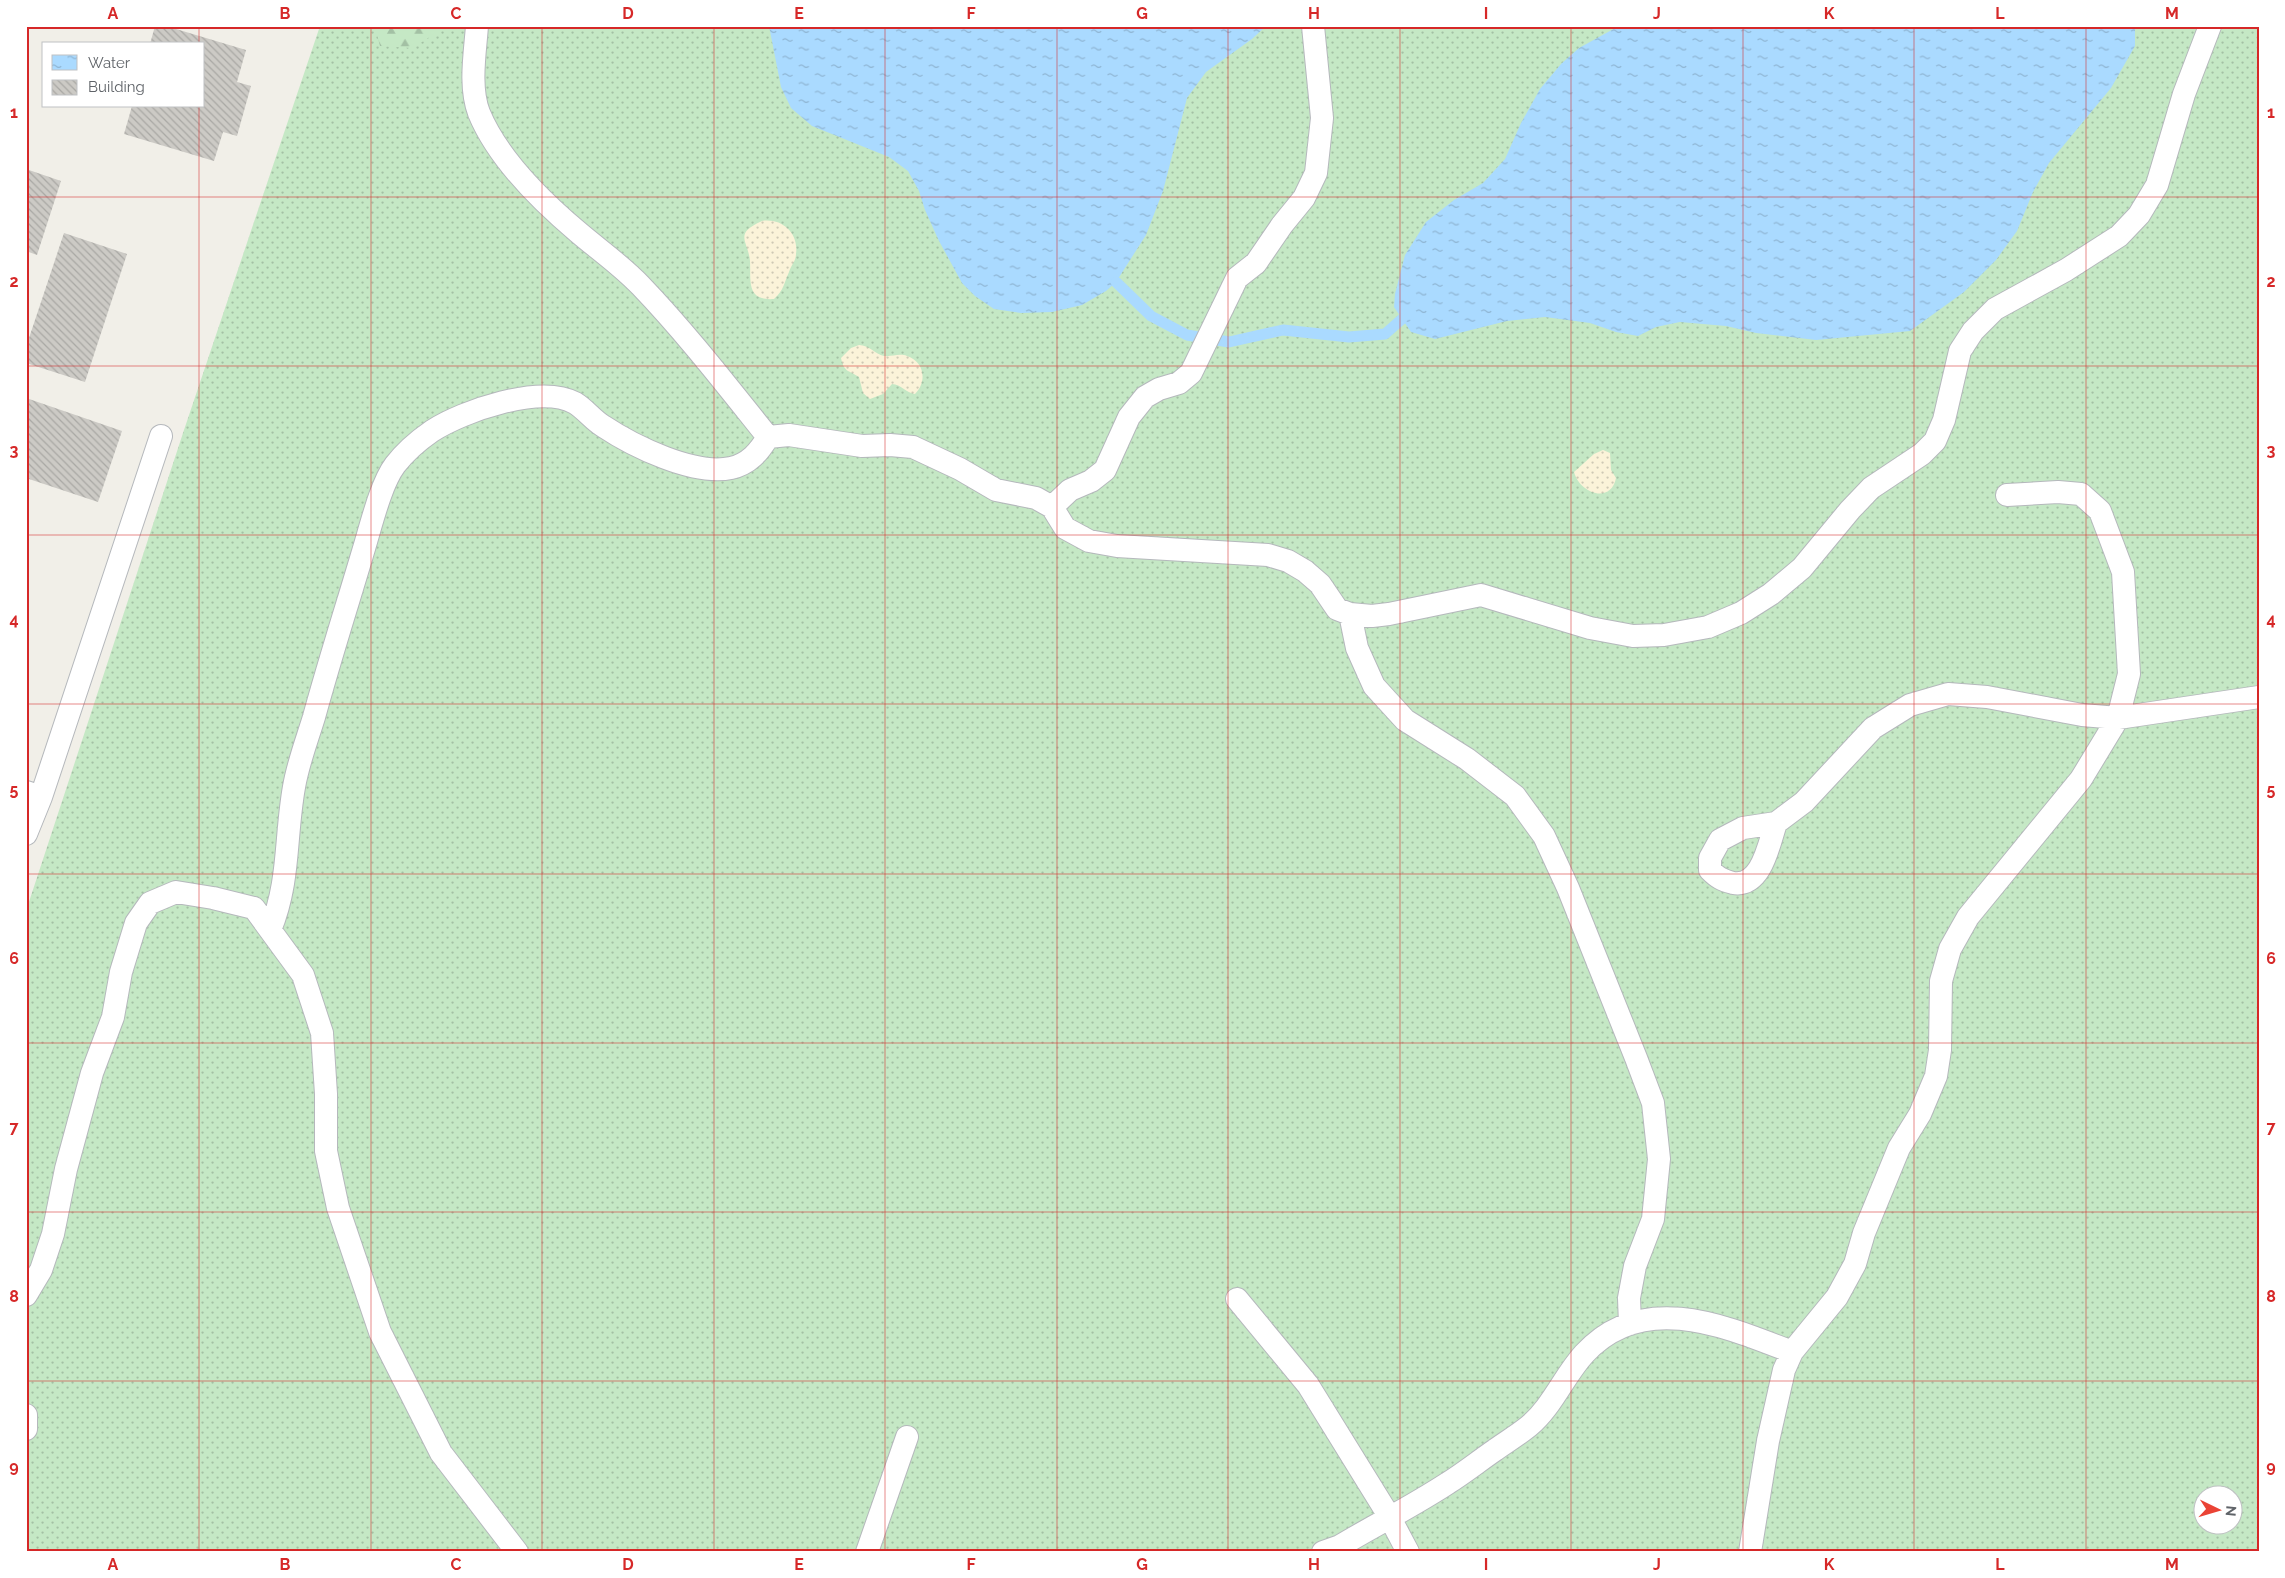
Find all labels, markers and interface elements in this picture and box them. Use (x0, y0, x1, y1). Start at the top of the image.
text: A (108, 4, 119, 23)
text: B (280, 4, 291, 23)
text: C (451, 4, 462, 23)
text: D (622, 4, 634, 23)
text: E (794, 4, 804, 23)
text: F (966, 4, 976, 23)
text: G (1136, 4, 1148, 23)
text: H (1308, 4, 1320, 23)
text: I (1484, 4, 1488, 23)
text: J (1653, 4, 1661, 23)
text: K (1824, 4, 1835, 23)
text: L (1995, 4, 2005, 23)
text: M (2165, 4, 2179, 23)
legend (42, 42, 205, 108)
text: Water (88, 54, 131, 72)
text: Building (88, 78, 145, 96)
text: 1 (10, 103, 18, 122)
text: 1 (2267, 103, 2275, 122)
text: 2 (9, 272, 19, 291)
text: 2 (2266, 272, 2276, 291)
text: 3 (10, 441, 19, 460)
text: 3 (2267, 441, 2276, 460)
text: 4 (9, 610, 19, 629)
text: 4 (2266, 610, 2276, 629)
text: 5 (10, 780, 19, 799)
text: 5 (2267, 780, 2276, 799)
text: 6 (9, 949, 19, 968)
text: 6 (2266, 949, 2276, 968)
text: 7 (10, 1118, 19, 1137)
text: 7 (2267, 1118, 2276, 1137)
text: 8 (9, 1287, 19, 1306)
text: 8 (2266, 1287, 2276, 1306)
text: 9 (9, 1457, 19, 1476)
text: 9 (2266, 1457, 2276, 1476)
north arrow (2192, 1486, 2242, 1536)
text: N (2223, 1505, 2239, 1517)
text: A (108, 1555, 119, 1574)
text: B (280, 1555, 291, 1574)
text: C (451, 1555, 462, 1574)
text: D (622, 1555, 634, 1574)
text: E (794, 1555, 804, 1574)
text: F (966, 1555, 976, 1574)
text: G (1136, 1555, 1148, 1574)
text: H (1308, 1555, 1320, 1574)
text: I (1484, 1555, 1488, 1574)
text: J (1653, 1555, 1661, 1574)
text: K (1824, 1555, 1835, 1574)
text: L (1995, 1555, 2005, 1574)
text: M (2165, 1555, 2179, 1574)

